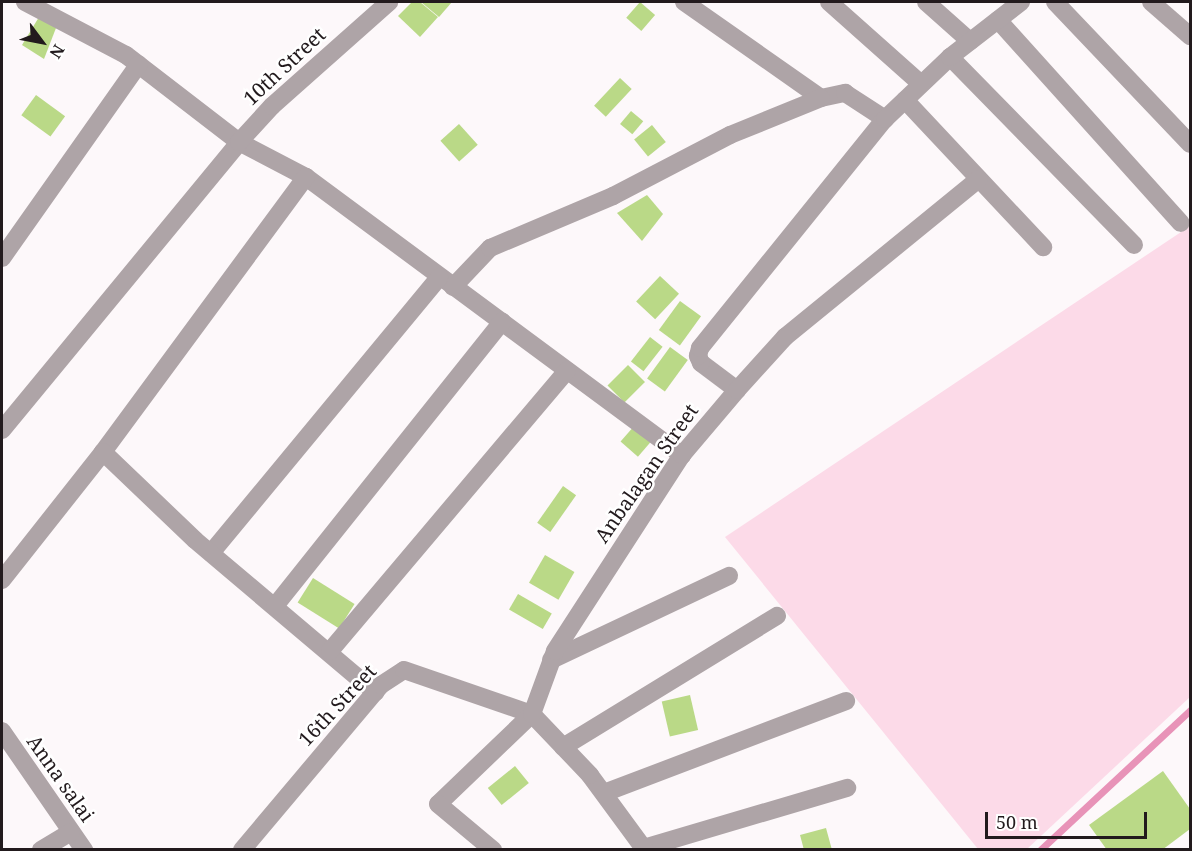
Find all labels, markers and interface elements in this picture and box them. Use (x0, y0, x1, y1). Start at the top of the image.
north arrow (12, 12, 72, 72)
street label: 10th Street (238, 22, 330, 110)
text: N (45, 40, 70, 63)
street label: Anbalagan Street (589, 399, 703, 547)
street label: 16th Street (293, 659, 381, 751)
street label: Anna salai (22, 730, 100, 826)
scale bar (988, 800, 1150, 838)
text: 50 m (996, 810, 1038, 834)

